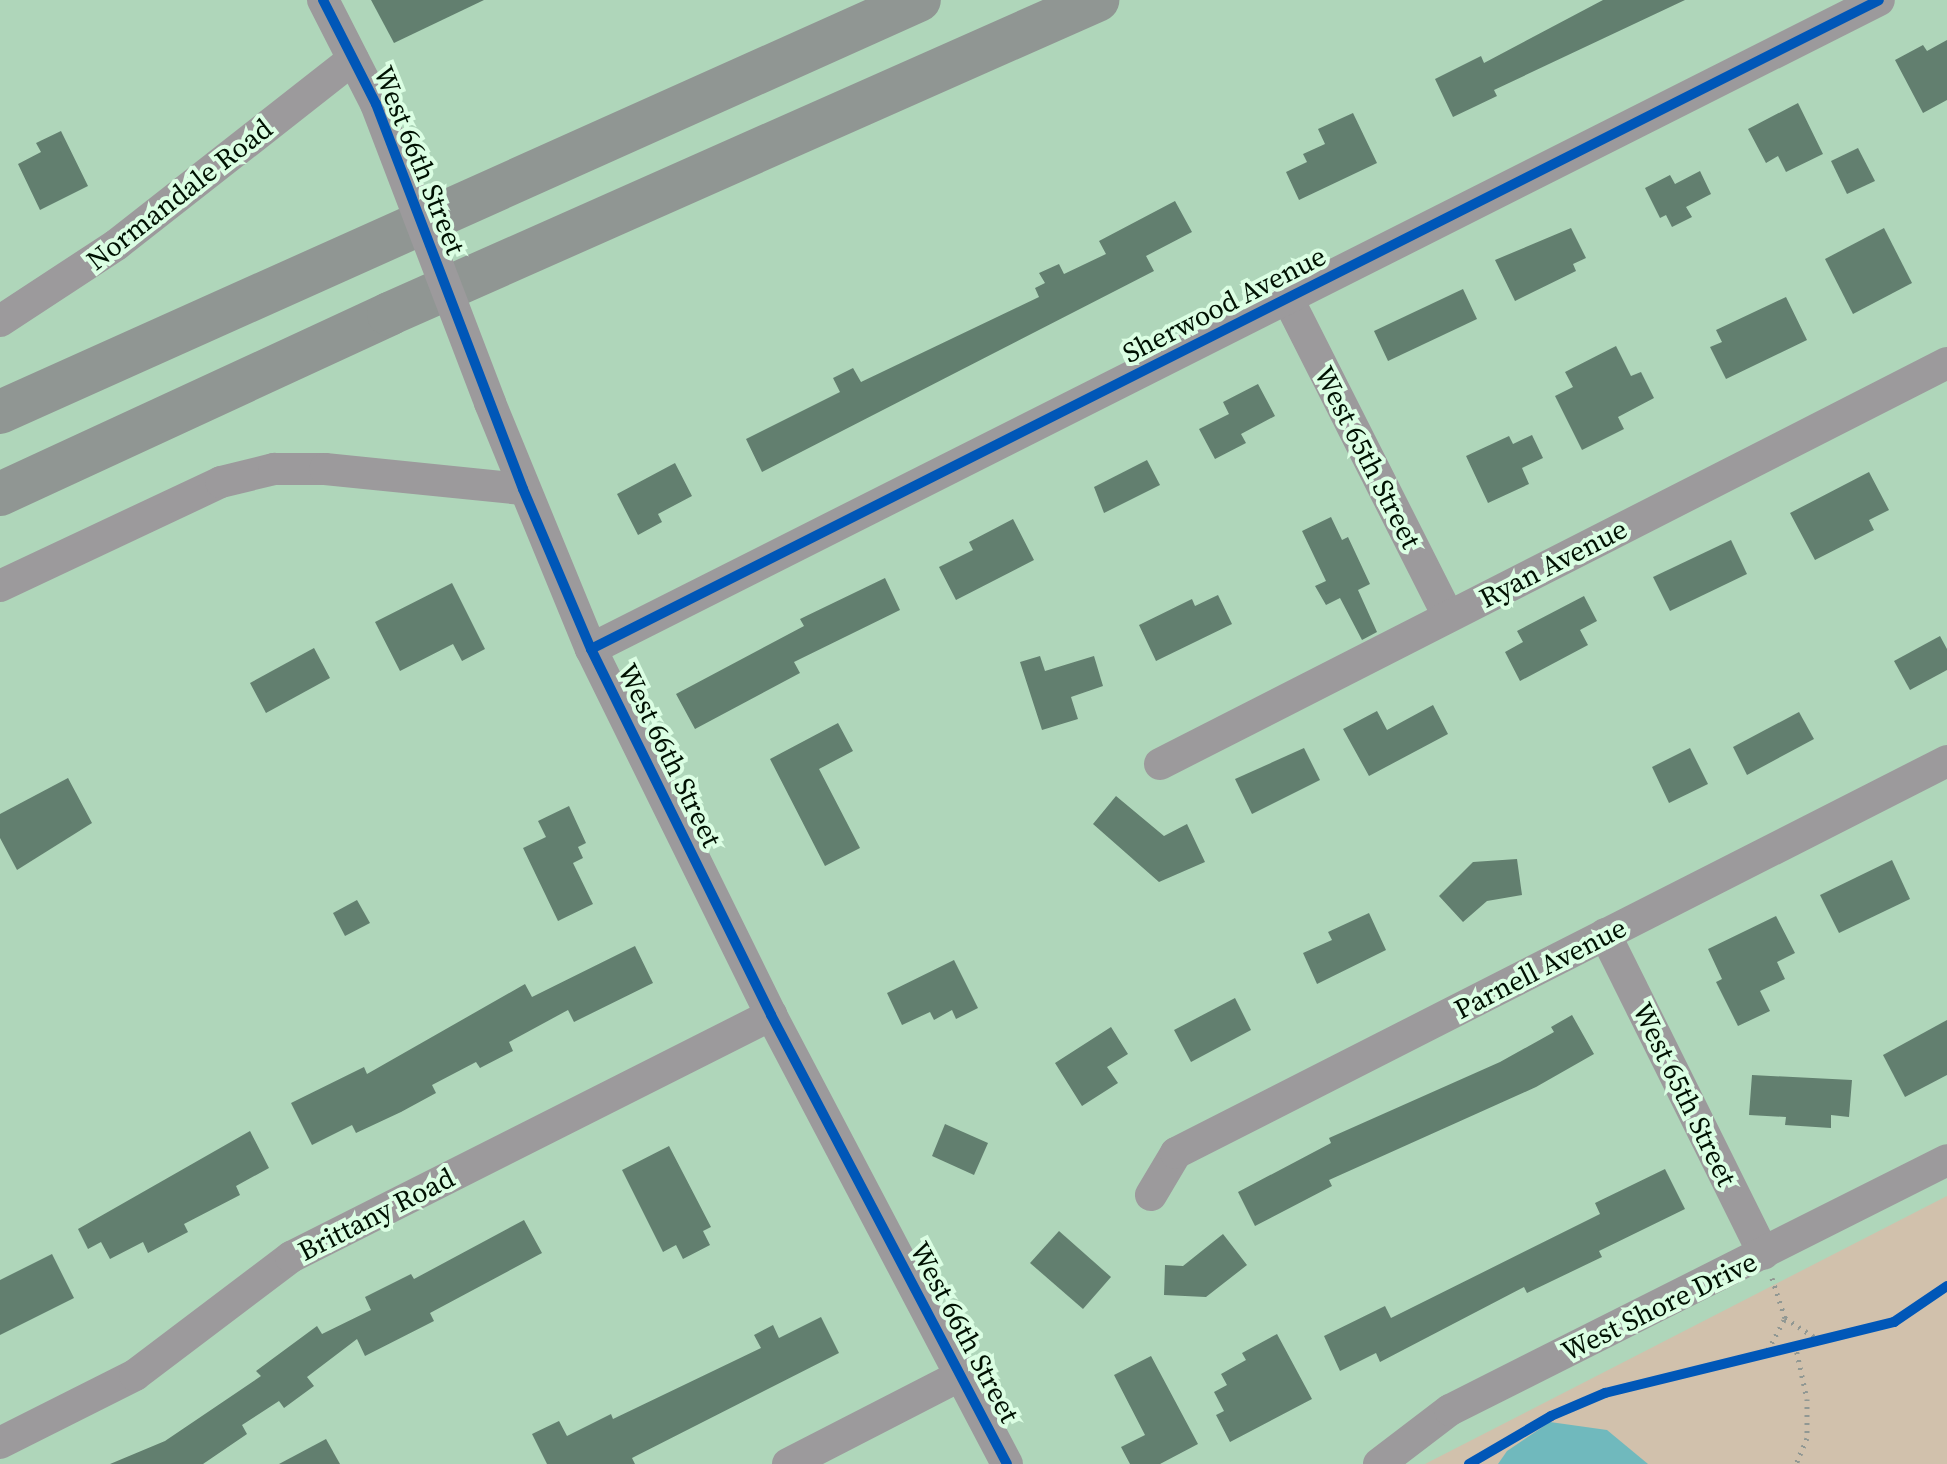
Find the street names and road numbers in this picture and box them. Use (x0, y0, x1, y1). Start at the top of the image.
street label: West 66th Street (367, 61, 473, 259)
street label: Normandale Road (80, 111, 278, 277)
street label: Sherwood Avenue (1117, 238, 1331, 370)
street label: West 65th Street (1308, 360, 1428, 554)
street label: Ryan Avenue (1474, 511, 1632, 615)
street label: West 66th Street (611, 658, 729, 852)
street label: Parnell Avenue (1448, 910, 1632, 1026)
street label: West 65th Street (1626, 997, 1744, 1191)
street label: Brittany Road (292, 1160, 460, 1268)
street label: West 66th Street (903, 1236, 1027, 1428)
street label: West Shore Drive (1556, 1244, 1762, 1368)

